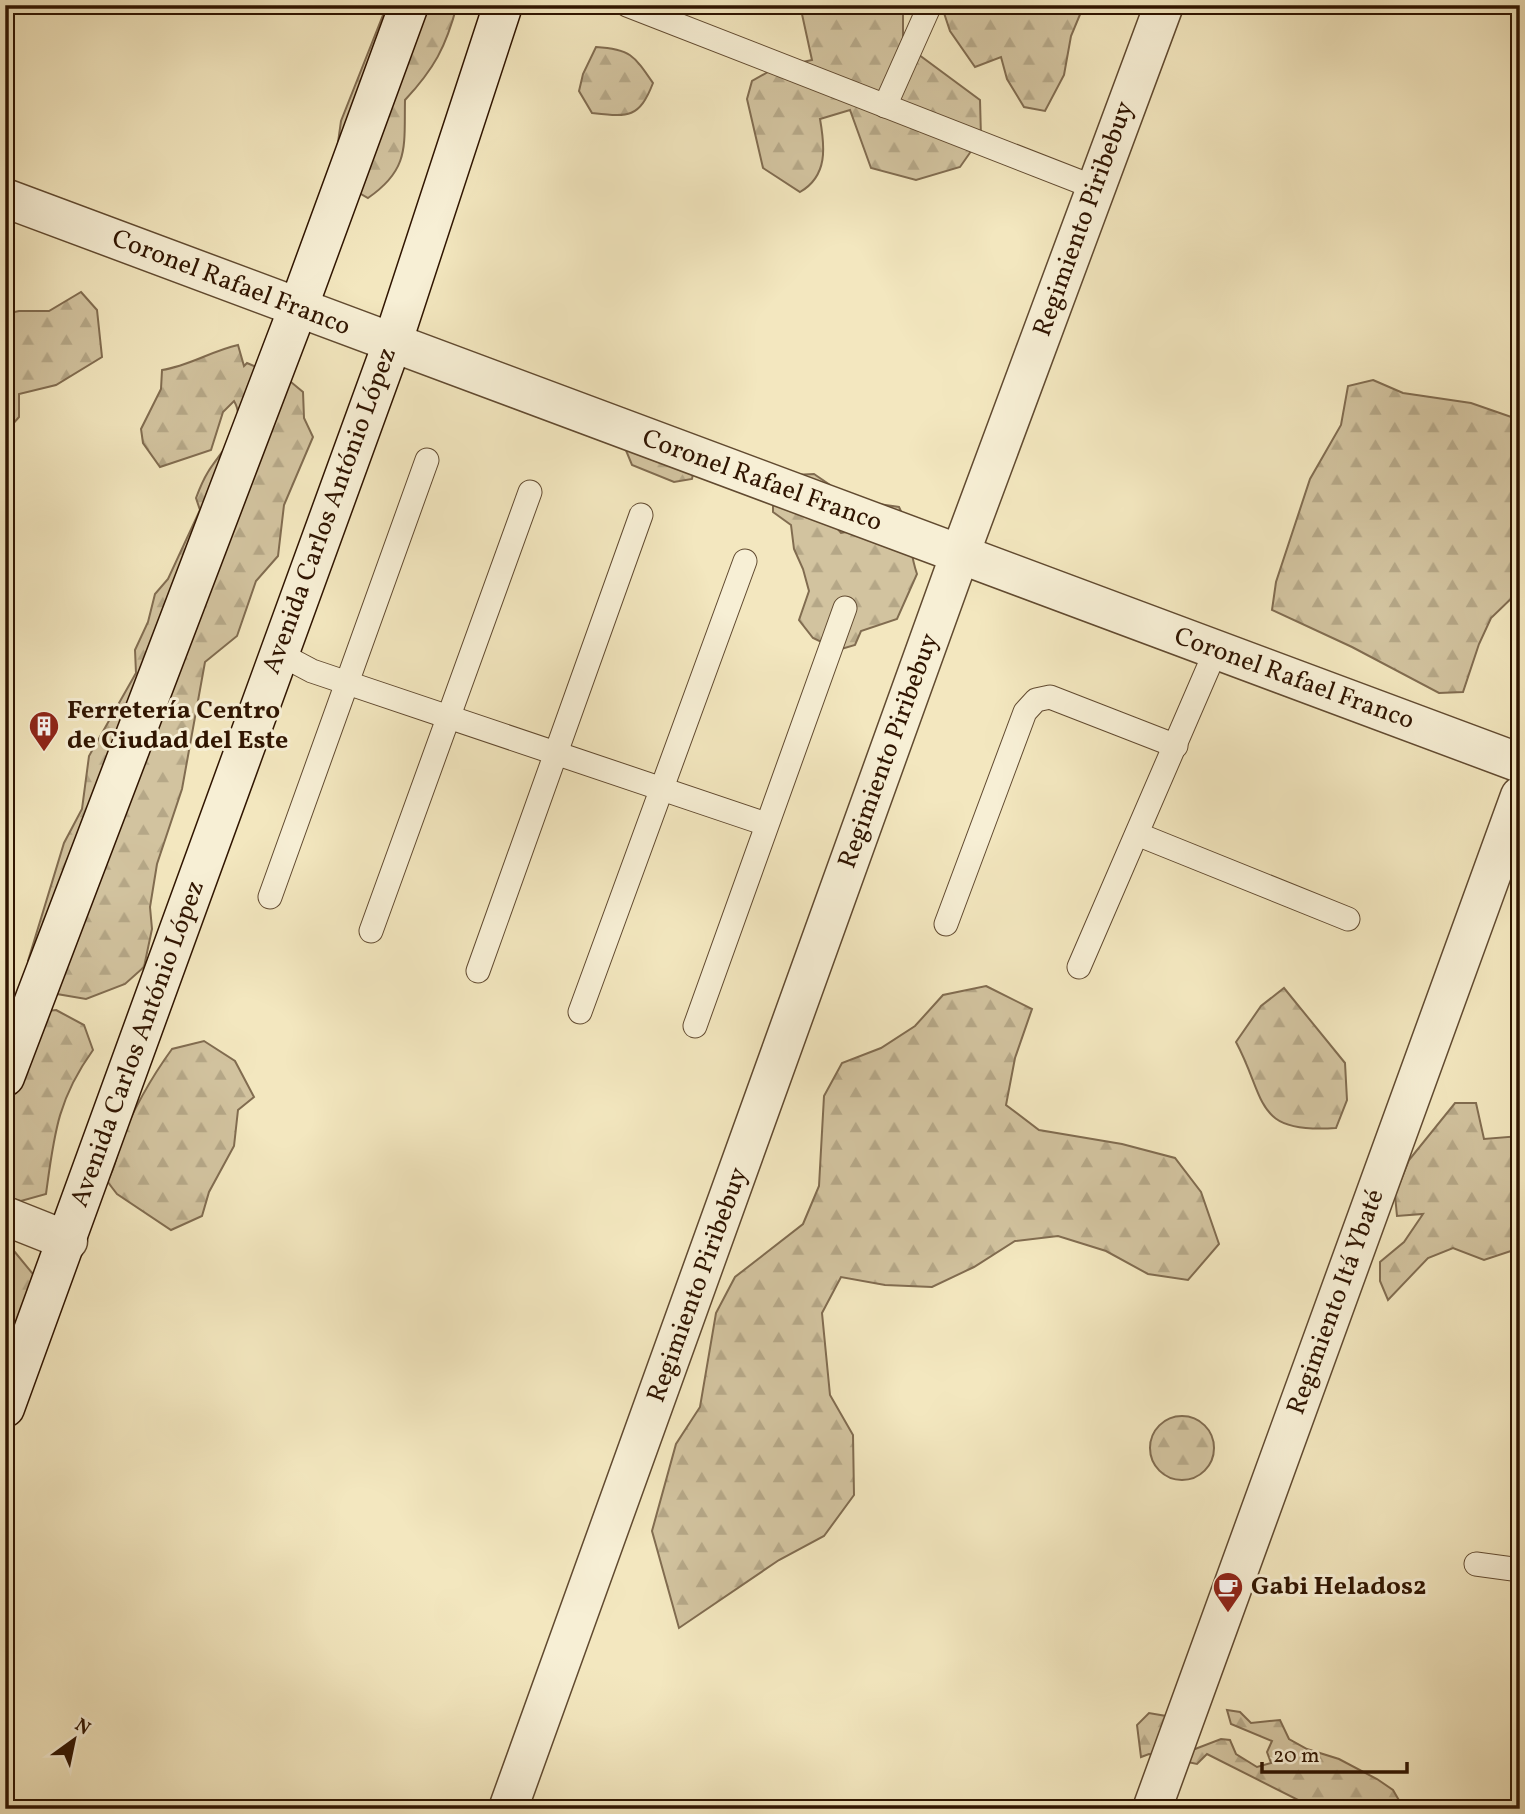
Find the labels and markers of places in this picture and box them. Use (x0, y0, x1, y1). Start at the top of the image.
place label: Ferretería Centro de Ciudad del Este (67, 693, 288, 759)
building icon: Ferretería Centro de Ciudad del Este (27, 709, 61, 753)
place label: Gabi Helados2 (1251, 1569, 1426, 1605)
cafe icon: Gabi Helados2 (1211, 1570, 1245, 1614)

